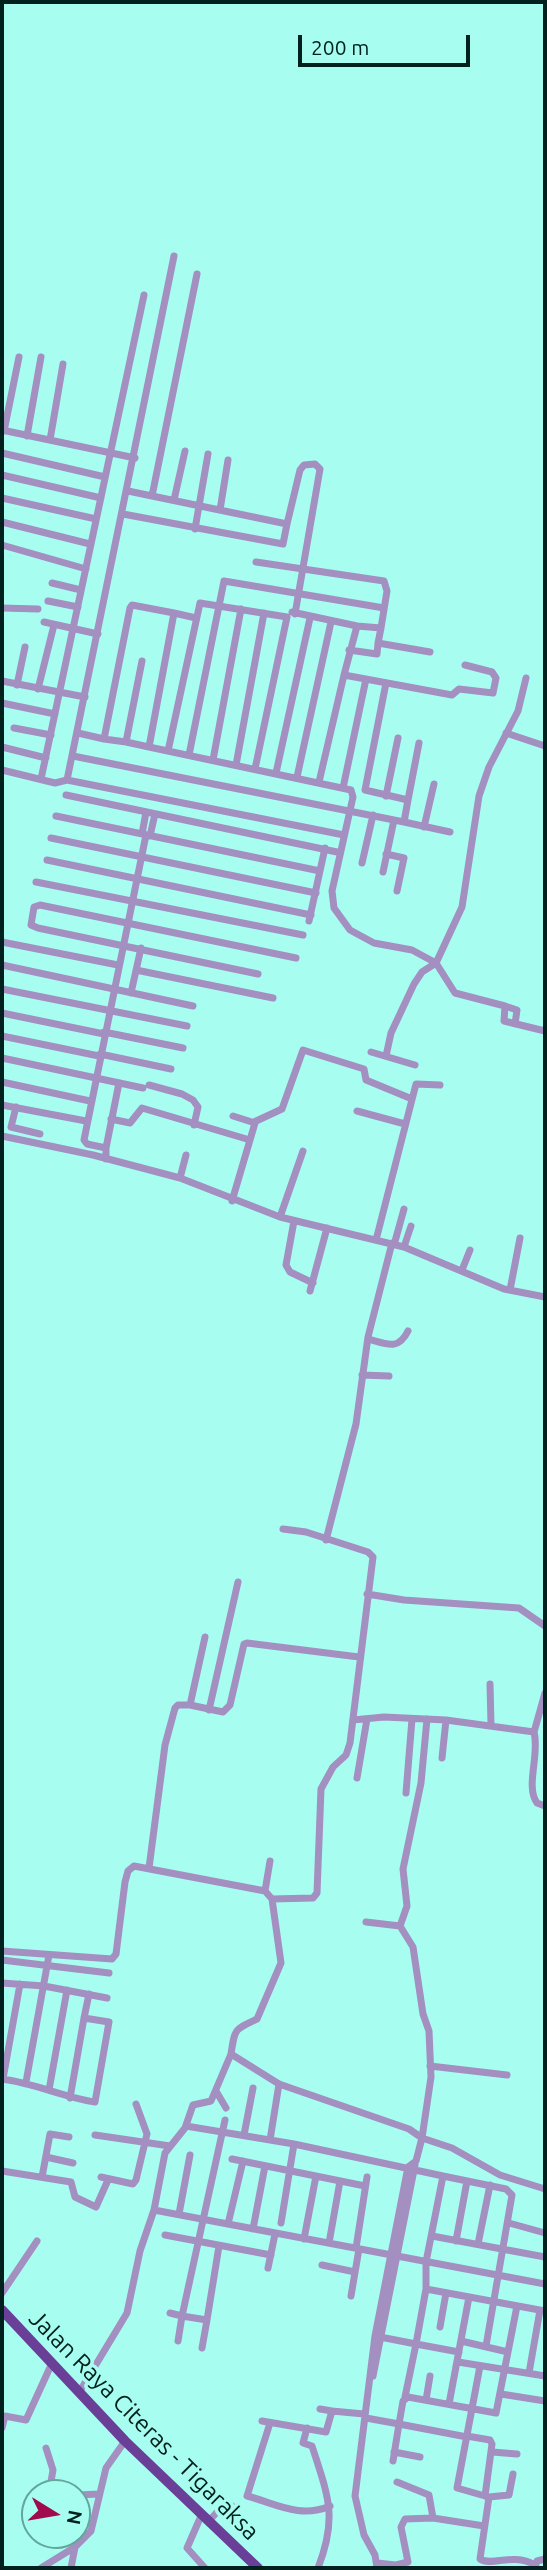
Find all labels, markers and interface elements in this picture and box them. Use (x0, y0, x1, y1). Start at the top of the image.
scale bar (302, 21, 474, 65)
text: 200 m (311, 35, 369, 59)
street label: Jalan Raya Citeras - Tigaraksa (23, 2304, 265, 2546)
north arrow (21, 2479, 91, 2549)
text: N (62, 2509, 87, 2527)

